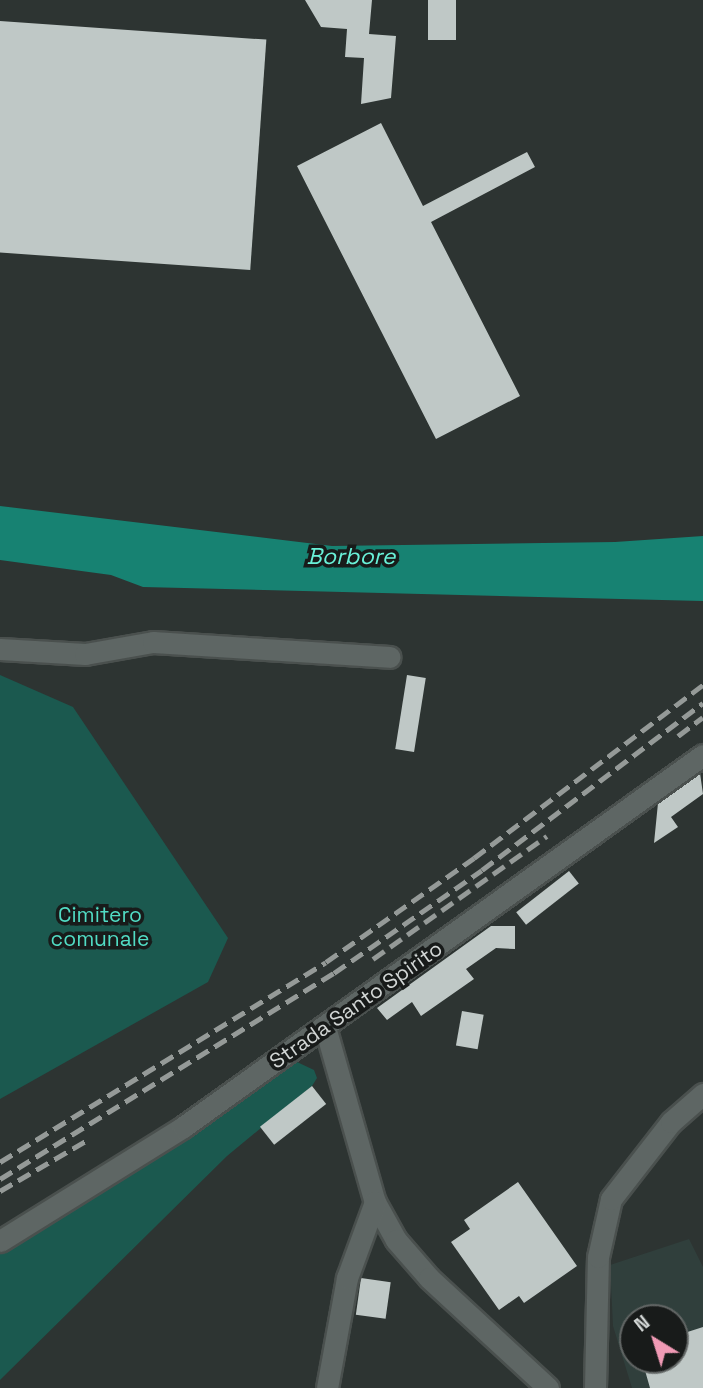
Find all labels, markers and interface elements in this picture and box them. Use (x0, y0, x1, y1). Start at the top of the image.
water label: Borbore (307, 542, 395, 570)
park label: Cimitero comunale (51, 902, 149, 952)
street label: Strada Santo Spirito (265, 936, 447, 1074)
north arrow (619, 1304, 689, 1374)
text: N (629, 1310, 655, 1337)

